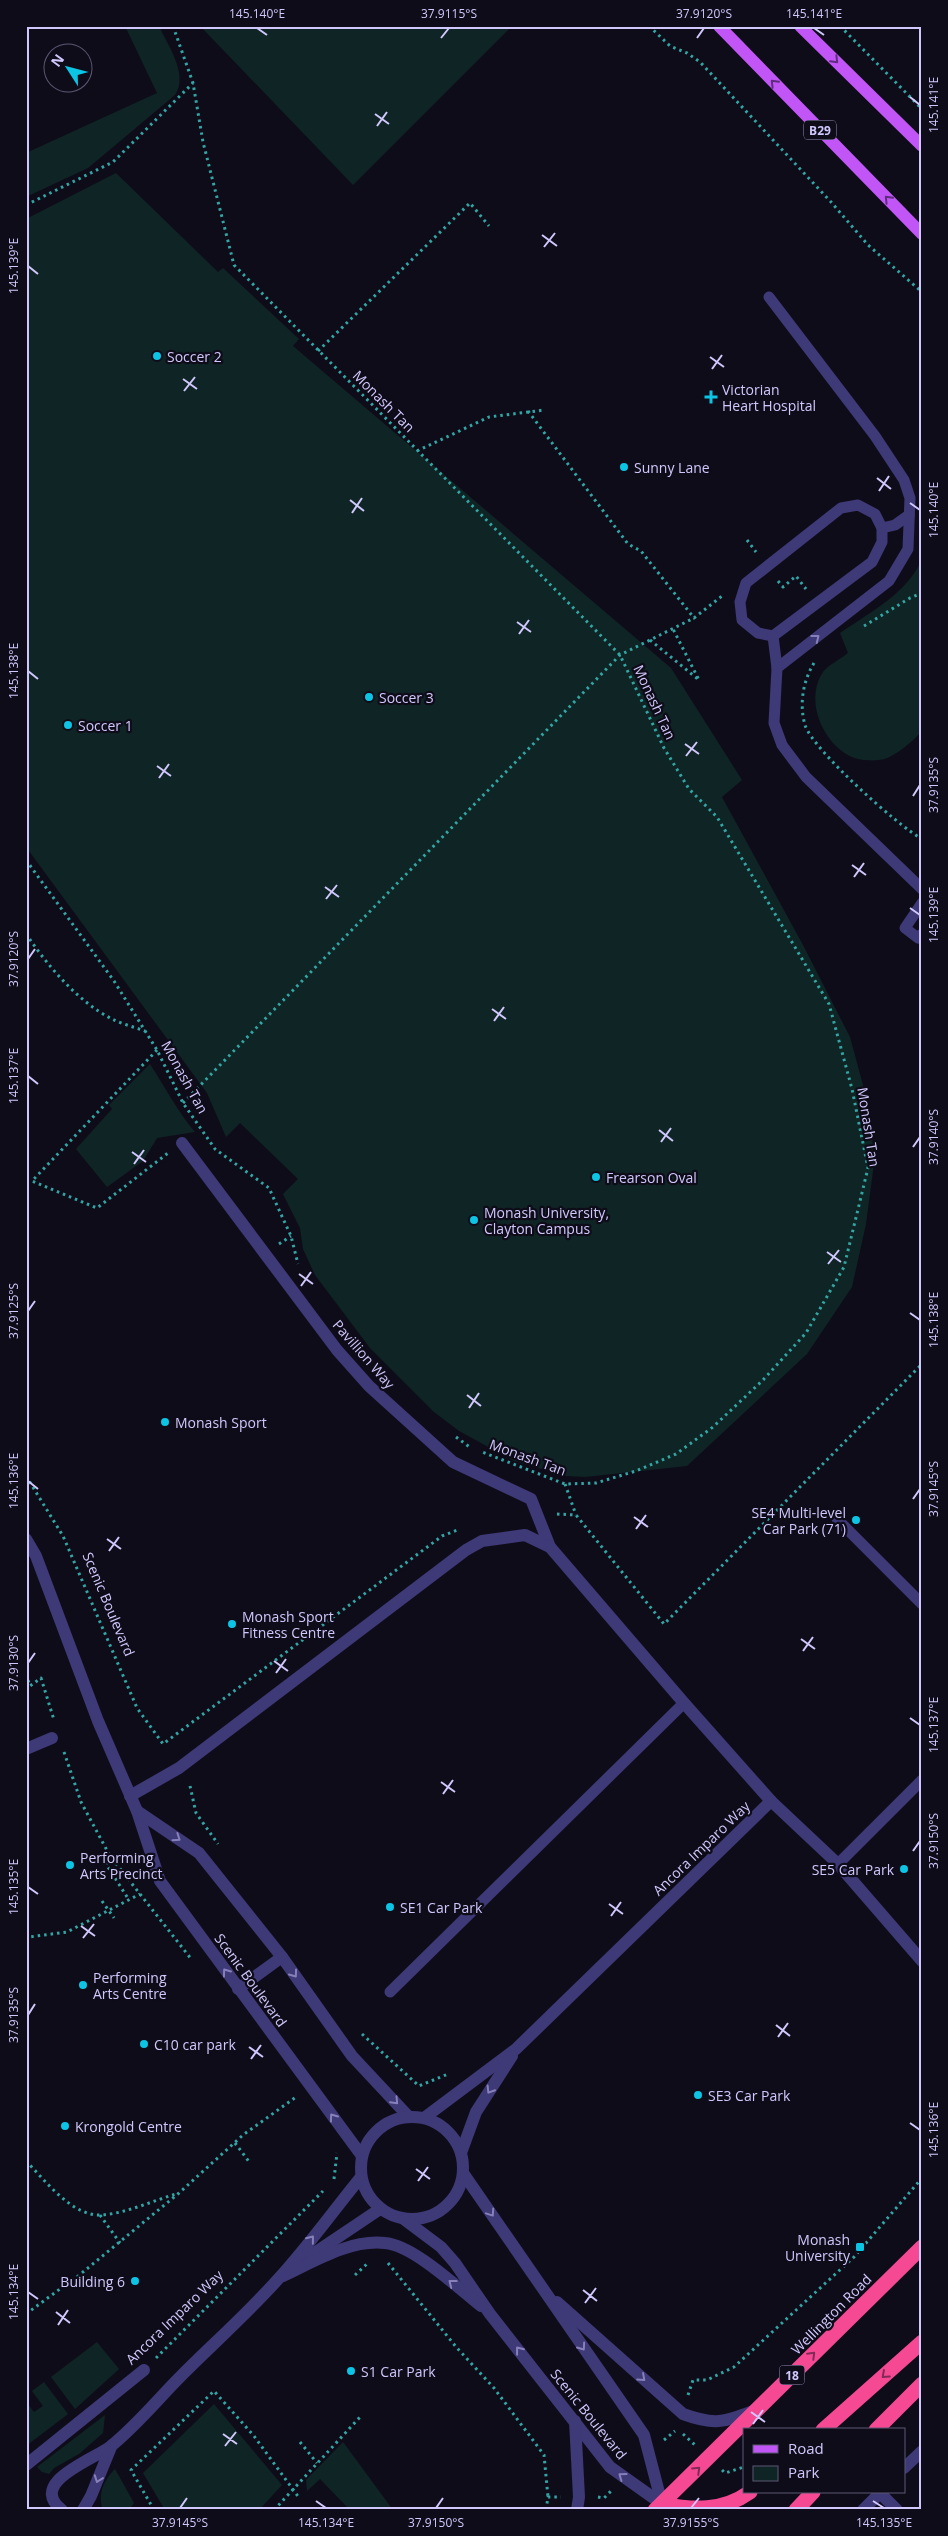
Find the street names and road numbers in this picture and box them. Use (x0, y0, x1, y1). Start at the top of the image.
road number: B29 (804, 120, 836, 140)
street label: Monash Tan (349, 366, 419, 436)
street label: Monash Tan (629, 662, 681, 742)
street label: Monash Tan (157, 1037, 213, 1117)
street label: Monash Tan (853, 1086, 885, 1168)
street label: Pavillion Way (329, 1315, 400, 1393)
street label: Monash Tan (487, 1434, 569, 1480)
street label: Scenic Boulevard (79, 1549, 139, 1659)
street label: Ancora Imparo Way (648, 1796, 754, 1899)
street label: Scenic Boulevard (211, 1929, 291, 2031)
street label: Ancora Imparo Way (121, 2265, 227, 2368)
street label: Wellington Road (787, 2270, 875, 2358)
street label: Scenic Boulevard (547, 2365, 631, 2463)
road number: 18 (780, 2366, 804, 2384)

